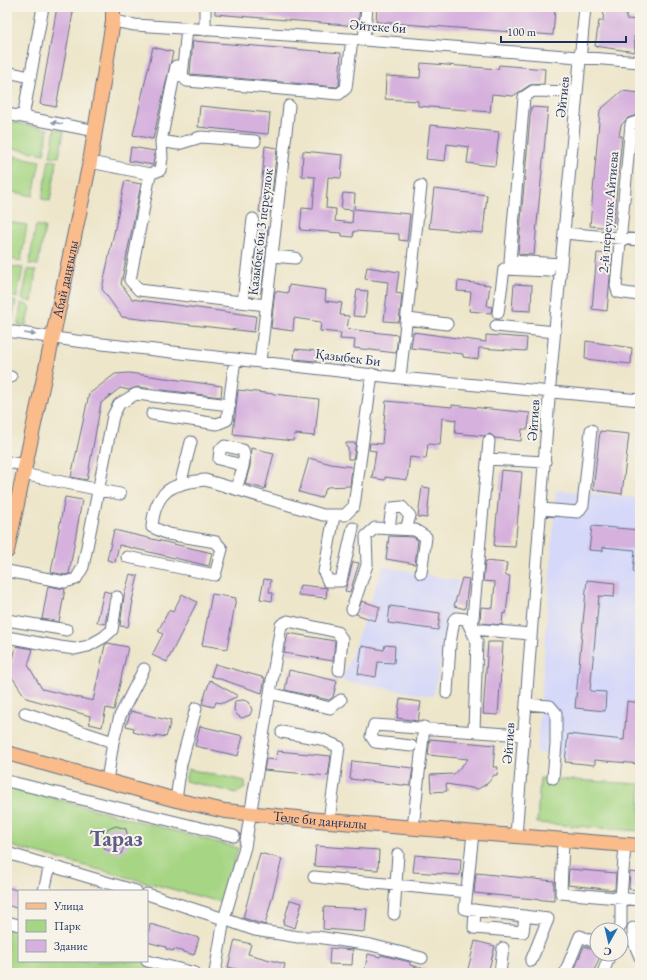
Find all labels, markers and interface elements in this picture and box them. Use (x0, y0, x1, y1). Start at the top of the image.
street label: Әйтеке би (349, 15, 407, 37)
scale bar (501, 18, 626, 44)
text: 100 m (507, 24, 537, 40)
street label: Әйтиев (551, 75, 573, 118)
one-way arrow (51, 120, 63, 126)
street label: 2-й переулок Айтиева (594, 150, 622, 274)
street label: Казыбек би 3 переулок (243, 167, 277, 297)
street label: Абай даңғылы (48, 238, 82, 321)
one-way arrow (24, 331, 36, 337)
street label: Қазыбек Би (314, 344, 382, 370)
street label: Әйтиев (523, 399, 543, 441)
street label: Әйтиев (498, 722, 518, 764)
street label: Төле би даңғылы (272, 807, 368, 833)
district label: Тараз (89, 824, 143, 853)
legend (18, 890, 148, 962)
text: Улица (53, 898, 84, 914)
text: Парк (54, 918, 81, 934)
north arrow (589, 922, 629, 962)
text: Здание (54, 938, 88, 954)
text: С (603, 944, 612, 959)

